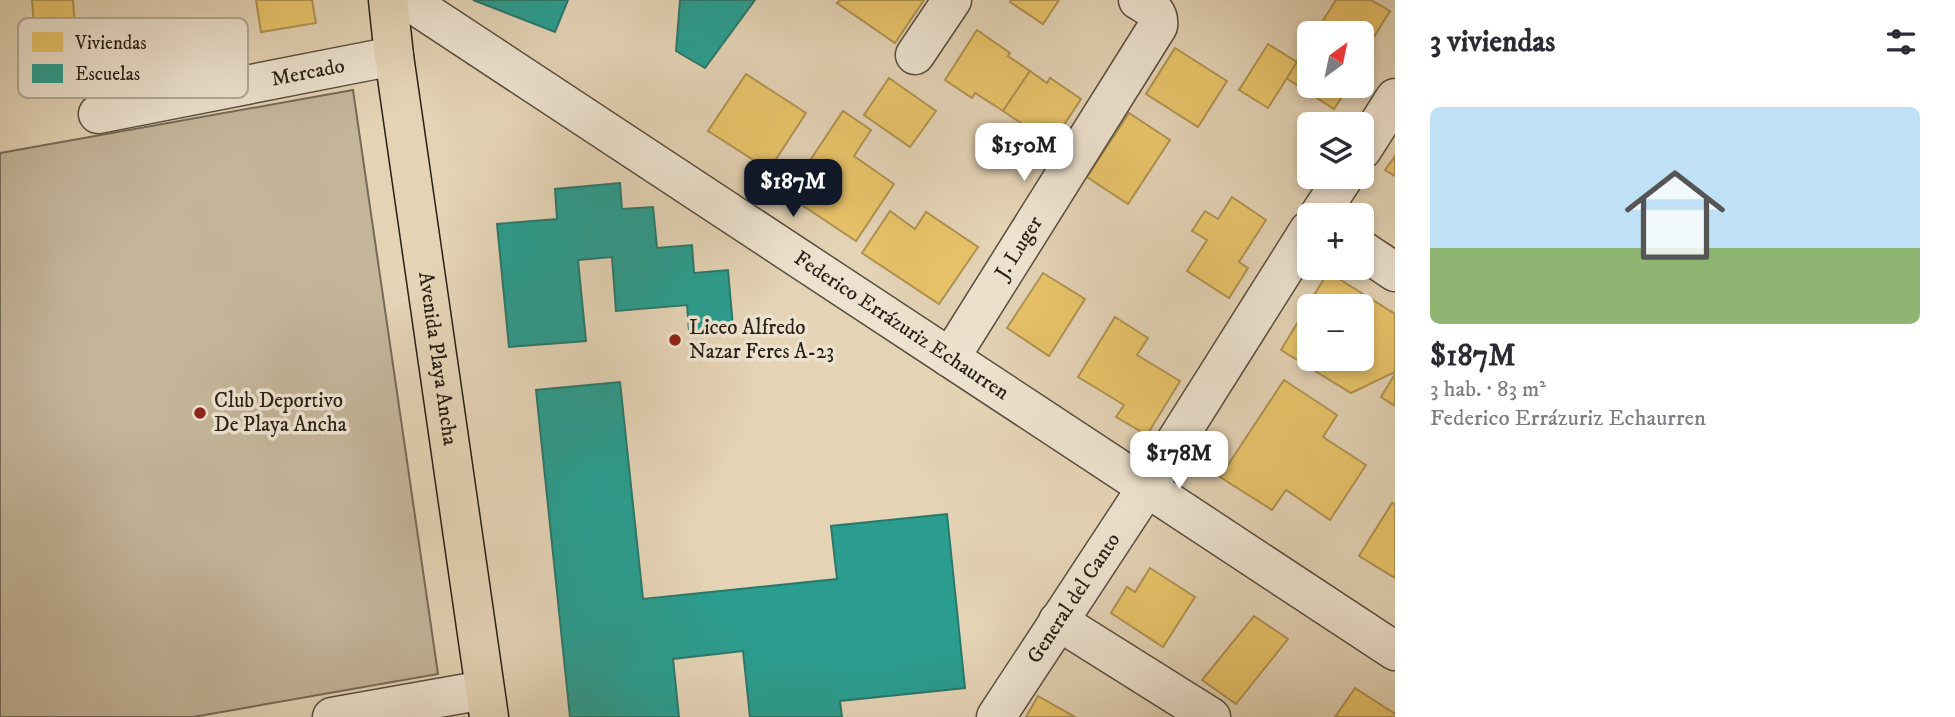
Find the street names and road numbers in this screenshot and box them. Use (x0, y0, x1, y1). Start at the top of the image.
street label: Mercado (269, 53, 347, 93)
street label: J. Luger (988, 211, 1049, 286)
street label: Federico Errázuriz Echaurren (789, 245, 1014, 406)
street label: Avenida Playa Ancha (412, 270, 463, 447)
street label: General del Canto (1022, 528, 1126, 669)

